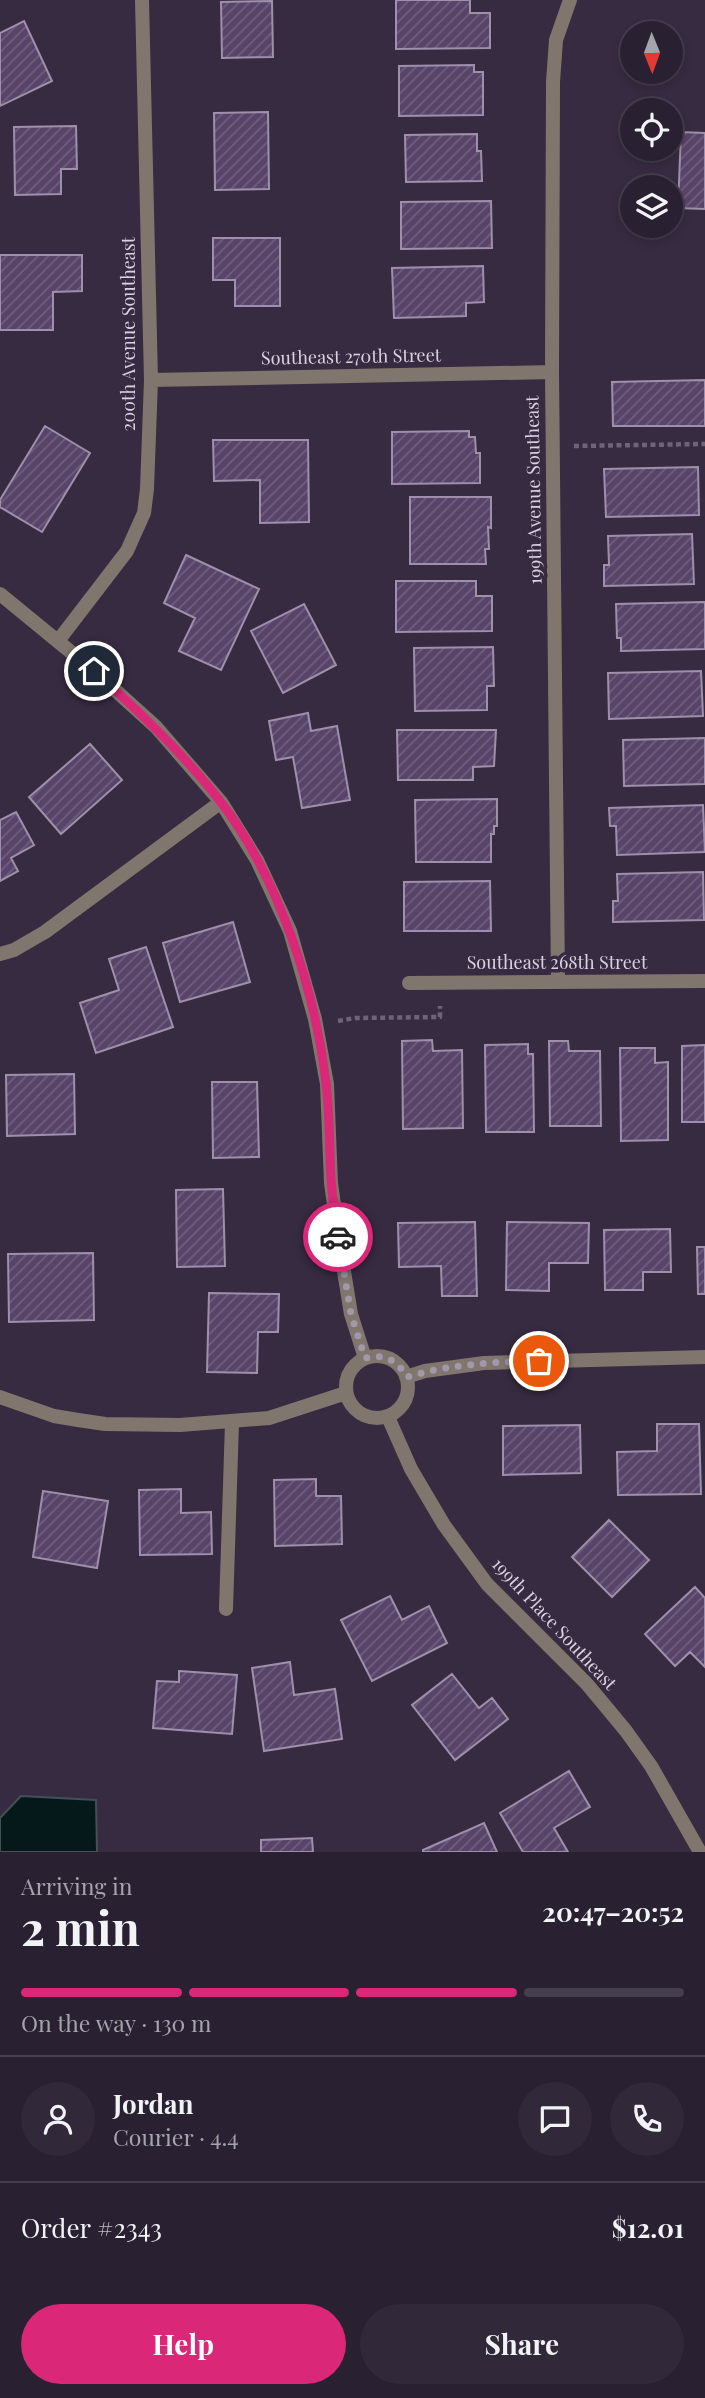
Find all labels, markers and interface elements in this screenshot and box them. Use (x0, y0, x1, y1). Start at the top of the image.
north arrow (620, 21, 682, 84)
map controls (620, 21, 683, 238)
button: locate (620, 98, 683, 161)
button: layers (620, 175, 683, 238)
street label: 200th Avenue Southeast (116, 236, 140, 431)
street label: Southeast 270th Street (261, 342, 442, 370)
street label: 199th Avenue Southeast (519, 395, 547, 585)
pin (64, 641, 124, 701)
icon: home (75, 652, 113, 690)
street label: Southeast 268th Street (467, 950, 648, 974)
courier (303, 1202, 373, 1272)
icon: car (319, 1218, 357, 1256)
pin (509, 1331, 569, 1391)
icon: bag (520, 1342, 558, 1380)
street label: 199th Place Southeast (487, 1552, 623, 1695)
text: Arriving in (21, 1870, 133, 1901)
text: 20:47–20:52 (542, 1894, 684, 1929)
text: 2 min (21, 1896, 140, 1958)
text: On the way · 130 m (21, 2007, 212, 2038)
button: person (21, 2082, 95, 2156)
button: chat (518, 2082, 592, 2156)
button: phone (610, 2082, 684, 2156)
text: Jordan (113, 2086, 193, 2121)
text: Courier · 4.4 (113, 2121, 239, 2152)
text: Order #2343 (21, 2210, 162, 2245)
text: $12.01 (612, 2210, 684, 2245)
button: Help (21, 2304, 346, 2384)
button: Share (360, 2304, 684, 2384)

